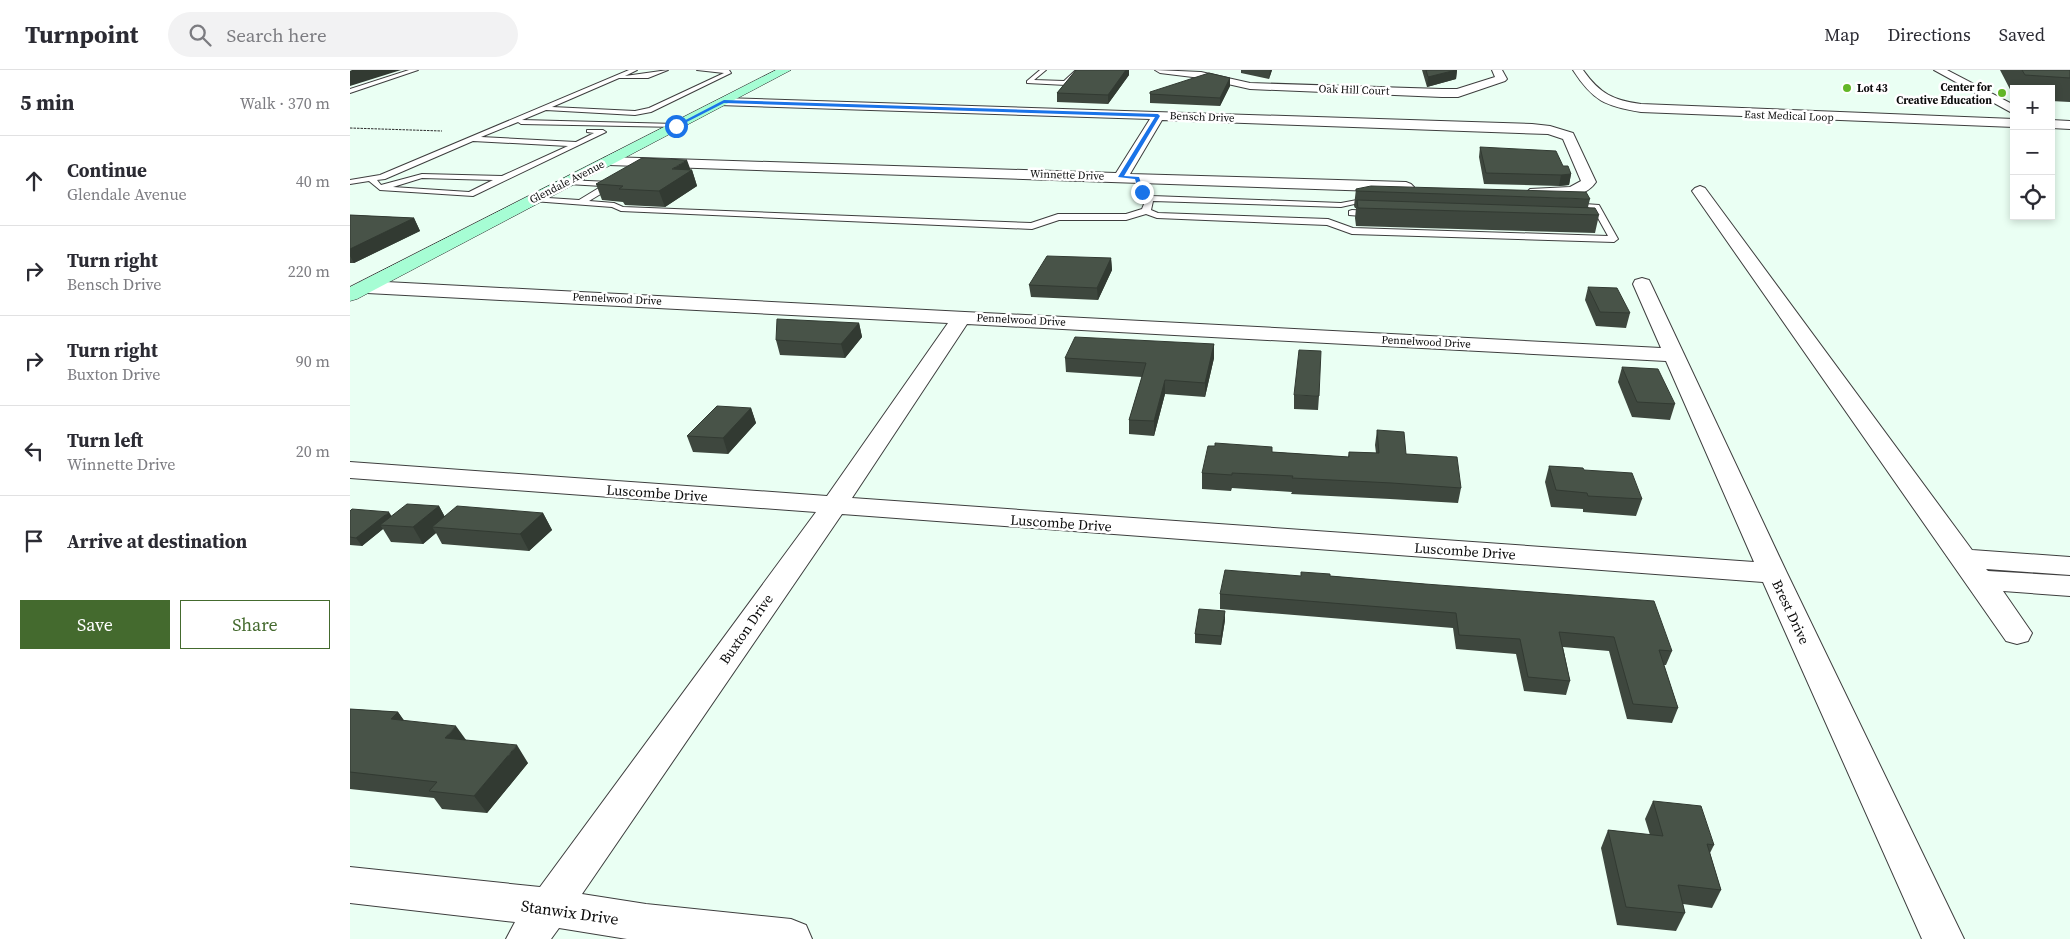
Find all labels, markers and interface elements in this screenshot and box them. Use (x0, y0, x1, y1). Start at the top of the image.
search box (168, 12, 518, 57)
text: Turnpoint (25, 18, 138, 51)
icon: search (186, 21, 214, 49)
text: Search here (226, 22, 327, 48)
text: Map (1824, 22, 1860, 47)
text: Directions (1888, 22, 1971, 47)
text: Saved (1999, 22, 2045, 47)
place label: Center for Creative Education (1896, 80, 1993, 108)
street label: Oak Hill Court (1318, 81, 1390, 99)
place label: Lot 43 (1857, 81, 1888, 96)
marker: Lot 43 (1841, 82, 1853, 94)
map controls (2010, 85, 2055, 220)
button: + (2010, 85, 2055, 130)
marker: Center for Creative Education (1996, 87, 2008, 99)
text: 5 min (20, 88, 75, 117)
text: Walk · 370 m (240, 92, 330, 114)
street label: East Medical Loop (1744, 107, 1834, 125)
street label: Bensch Drive (1169, 108, 1235, 126)
route start (665, 115, 688, 138)
button: − (2010, 130, 2055, 175)
street label: Glendale Avenue (527, 156, 607, 207)
text: Continue (67, 157, 147, 183)
street label: Winnette Drive (1030, 166, 1105, 184)
icon: ahead (20, 167, 48, 195)
text: 40 m (296, 170, 330, 192)
button: locate (2010, 175, 2055, 220)
route end (1131, 181, 1154, 204)
text: Glendale Avenue (67, 183, 187, 205)
text: Turn right (67, 247, 158, 273)
icon: right (20, 257, 48, 285)
text: 220 m (288, 260, 330, 282)
text: Bensch Drive (67, 273, 161, 295)
street label: Pennelwood Drive (572, 289, 662, 309)
street label: Pennelwood Drive (976, 310, 1066, 330)
street label: Pennelwood Drive (1381, 332, 1471, 352)
text: Turn right (67, 337, 158, 363)
icon: right (20, 347, 48, 375)
text: 90 m (296, 350, 330, 372)
text: Buxton Drive (67, 363, 160, 385)
text: Turn left (67, 427, 143, 453)
icon: left (20, 437, 48, 465)
text: 20 m (296, 440, 330, 462)
text: Winnette Drive (67, 453, 175, 475)
street label: Luscombe Drive (606, 479, 708, 507)
street label: Luscombe Drive (1010, 509, 1112, 537)
icon: arrive (20, 527, 48, 555)
text: Arrive at destination (67, 528, 247, 554)
street label: Luscombe Drive (1414, 537, 1516, 565)
street label: Brest Drive (1767, 576, 1815, 648)
street label: Buxton Drive (714, 590, 778, 668)
button: Save (20, 600, 170, 649)
button: Share (180, 600, 330, 649)
street label: Stanwix Drive (520, 894, 620, 930)

